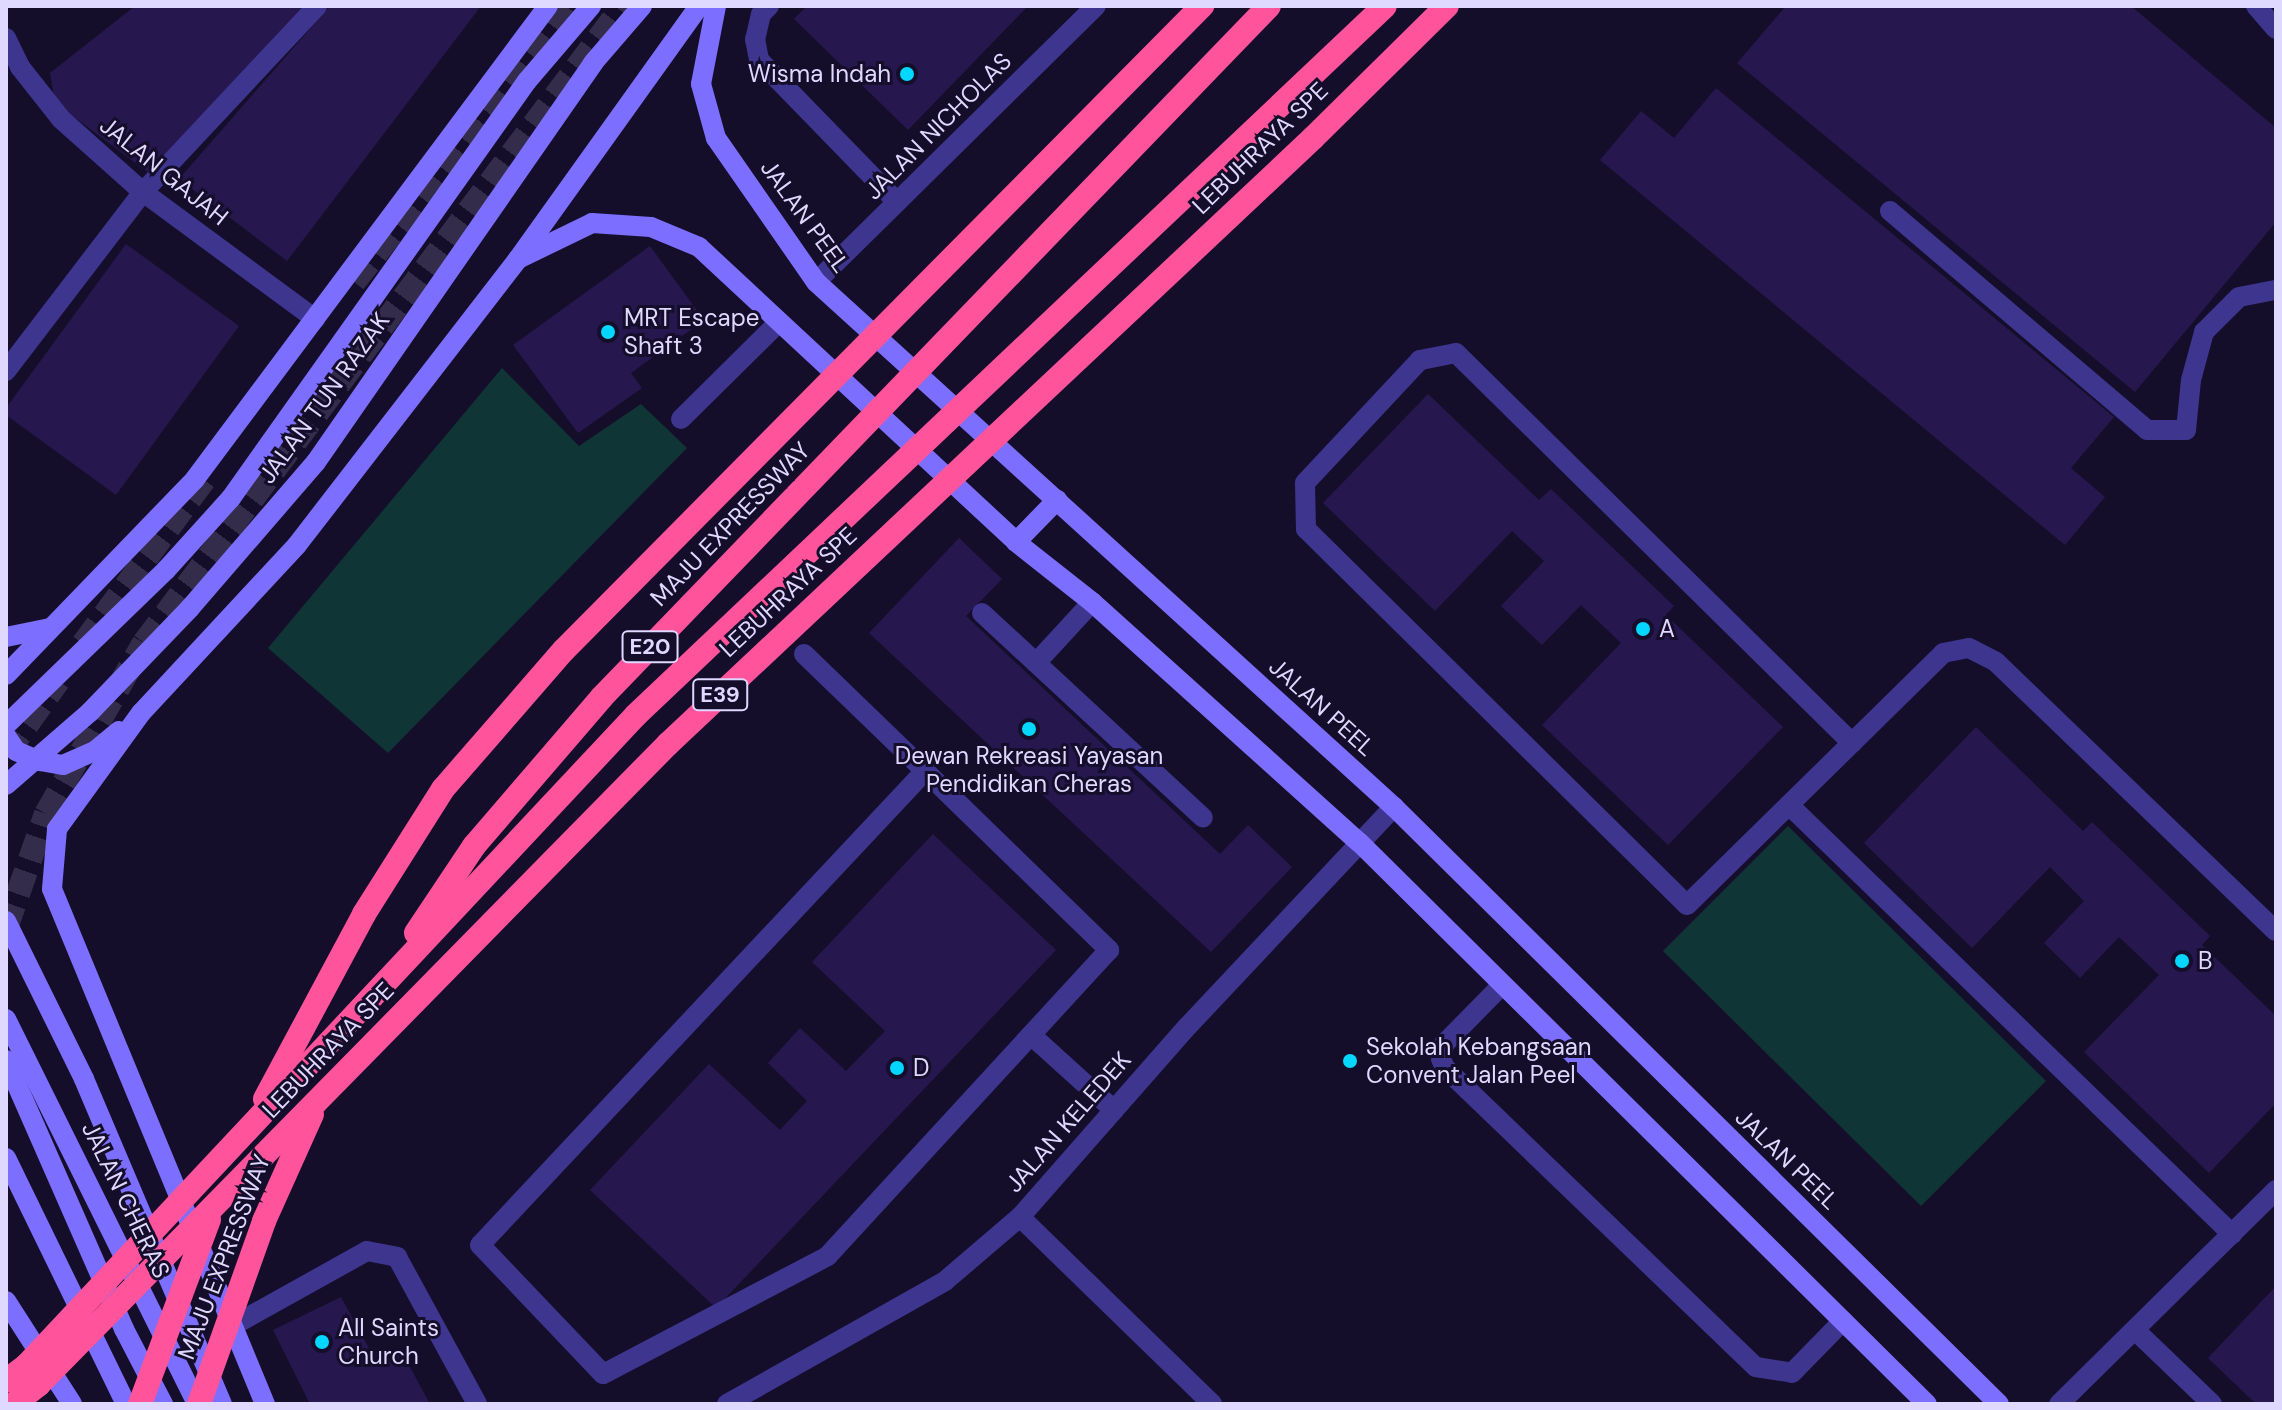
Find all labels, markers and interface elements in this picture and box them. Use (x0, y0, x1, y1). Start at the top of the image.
street label: JALAN NICHOLAS (859, 47, 1017, 205)
place label: Wisma Indah (748, 60, 891, 88)
marker: Wisma Indah (898, 65, 916, 83)
street label: LEBUHRAYA SPE (1186, 76, 1334, 220)
street label: JALAN GAJAH (94, 111, 234, 231)
street label: JALAN PEEL (754, 154, 856, 278)
place label: MRT Escape Shaft 3 (624, 304, 759, 360)
street label: JALAN TUN RAZAK (252, 307, 396, 489)
marker: MRT Escape Shaft 3 (599, 323, 617, 341)
street label: MAJU EXPRESSWAY (644, 436, 816, 612)
street label: LEBUHRAYA SPE (713, 521, 863, 663)
place label: A (1659, 615, 1675, 643)
marker: A (1634, 620, 1652, 638)
road number: E20 (620, 629, 680, 665)
street label: JALAN PEEL (1263, 652, 1381, 762)
road number: E39 (692, 677, 748, 713)
marker: Dewan Rekreasi Yayasan Pendidikan Cheras (1020, 720, 1038, 738)
place label: Dewan Rekreasi Yayasan Pendidikan Cheras (895, 742, 1163, 798)
place label: B (2198, 947, 2212, 975)
marker: B (2173, 952, 2191, 970)
street label: LEBUHRAYA SPE (256, 976, 400, 1124)
place label: Sekolah Kebangsaan Convent Jalan Peel (1366, 1033, 1592, 1089)
street label: JALAN KELEDEK (999, 1046, 1137, 1198)
marker: Sekolah Kebangsaan Convent Jalan Peel (1341, 1052, 1359, 1070)
place label: D (913, 1054, 930, 1082)
marker: D (888, 1059, 906, 1077)
street label: JALAN PEEL (1729, 1103, 1845, 1215)
street label: JALAN CHERAS (76, 1117, 176, 1283)
street label: MAJU EXPRESSWAY (172, 1150, 276, 1364)
place label: All Saints Church (338, 1314, 439, 1370)
marker: All Saints Church (313, 1333, 331, 1351)

